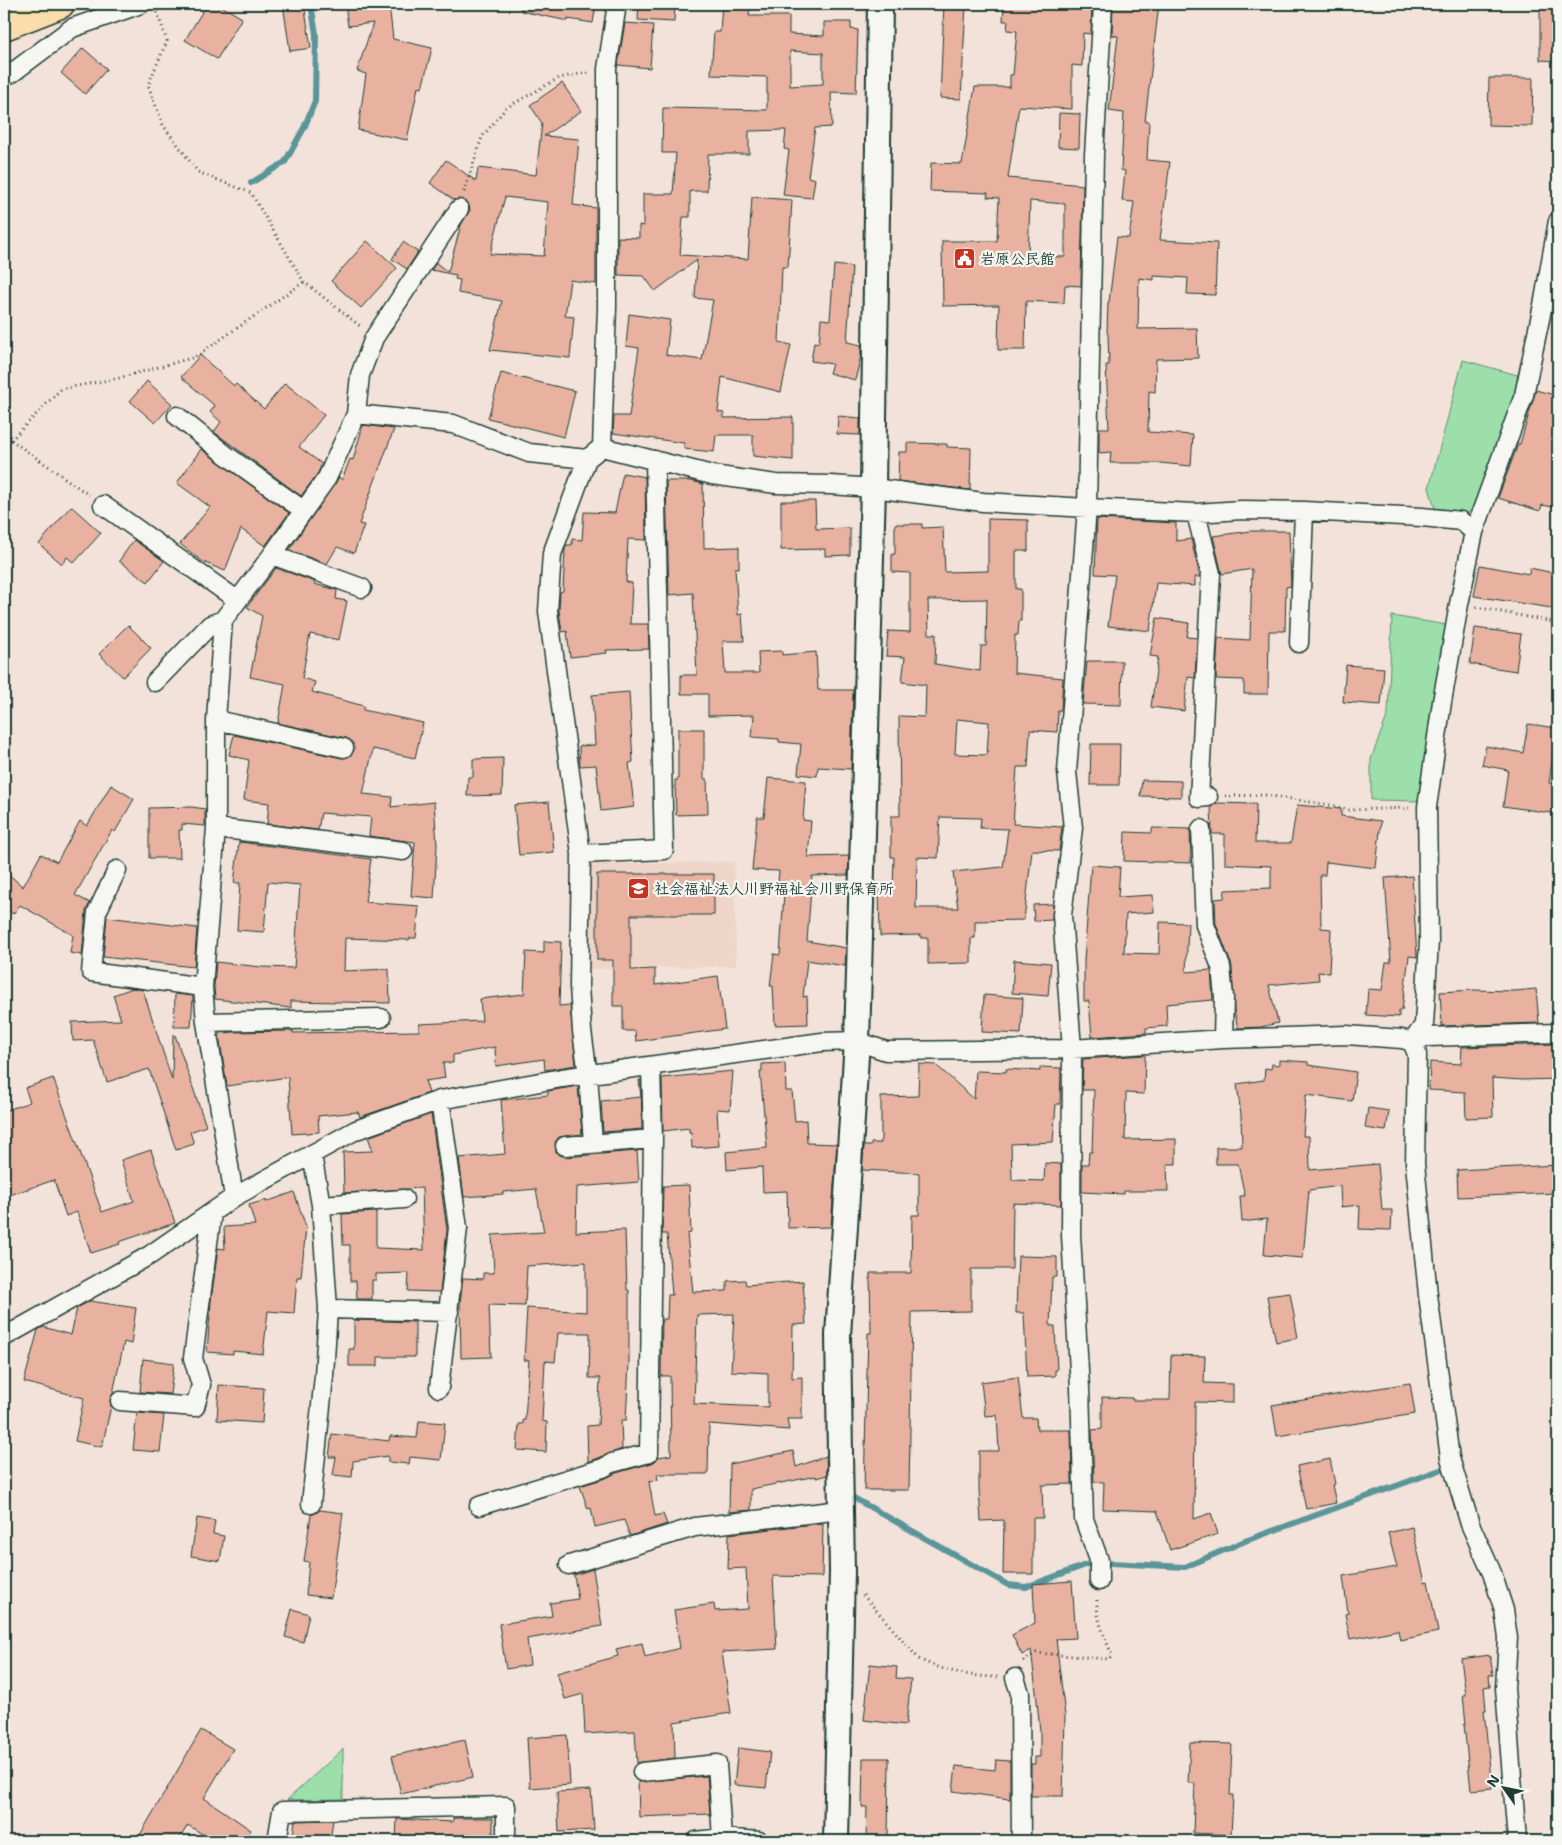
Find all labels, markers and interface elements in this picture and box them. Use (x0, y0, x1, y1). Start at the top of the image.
public building icon: 岩原公民館 (952, 247, 976, 271)
place label: 岩原公民館 (980, 249, 1055, 269)
school or university icon: 社会福祉法人川野福祉会川野保育所 (626, 877, 650, 901)
place label: 社会福祉法人川野福祉会川野保育所 (654, 879, 894, 899)
north arrow (1480, 1762, 1530, 1812)
text: N (1483, 1771, 1504, 1790)

